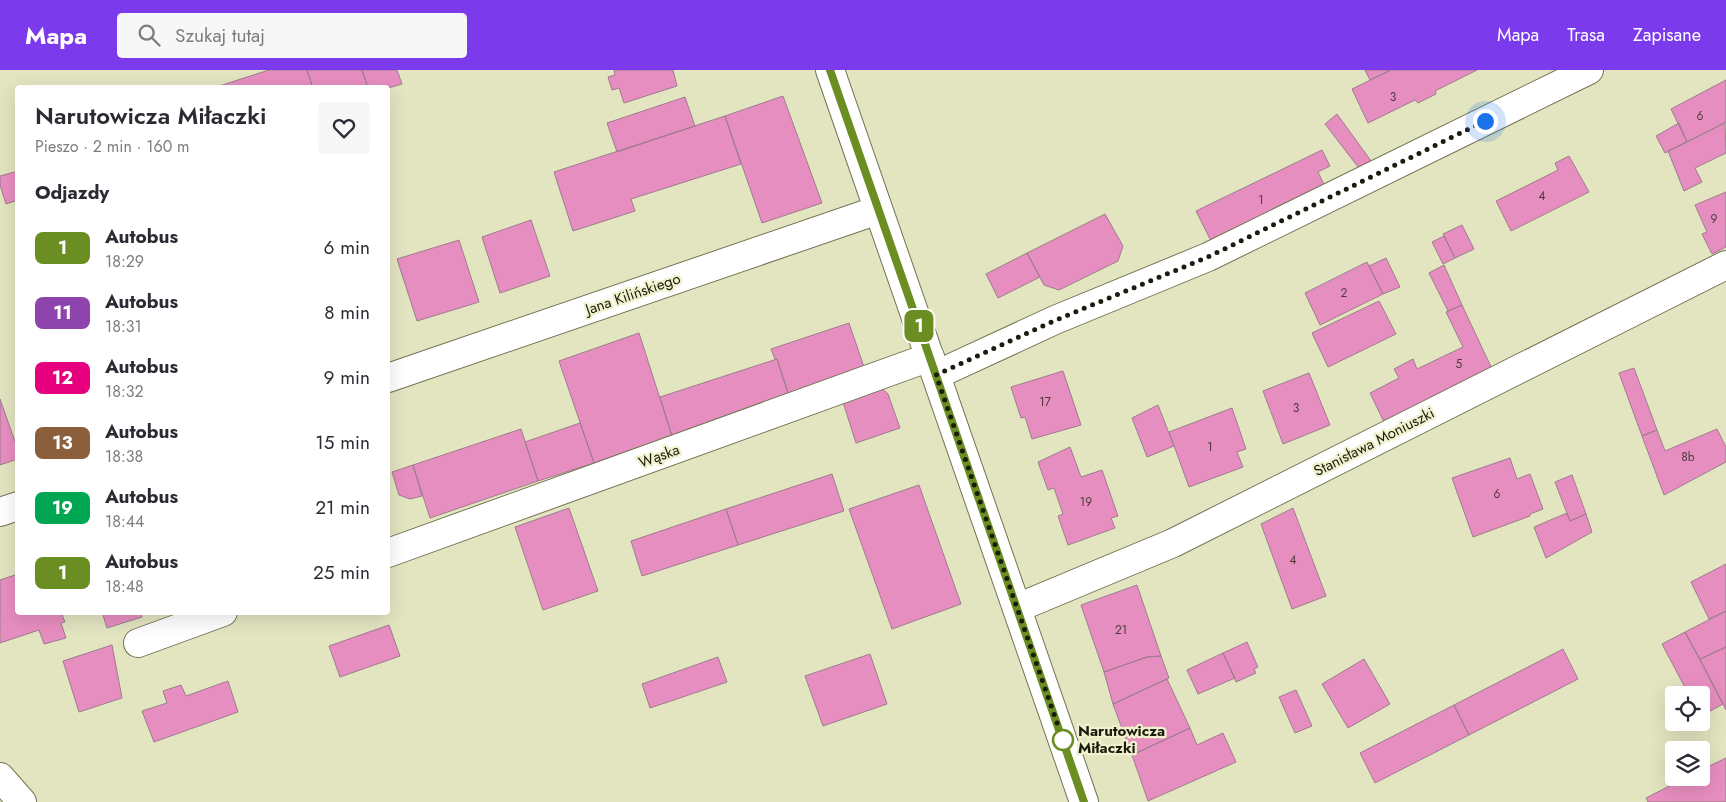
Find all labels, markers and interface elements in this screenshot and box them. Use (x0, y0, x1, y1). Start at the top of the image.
search box (117, 13, 467, 58)
text: Mapa (25, 18, 87, 53)
icon: search (135, 21, 163, 49)
text: Szukaj tutaj (175, 22, 265, 49)
text: Mapa (1497, 22, 1539, 48)
text: Trasa (1567, 22, 1605, 48)
text: Zapisane (1633, 22, 1701, 48)
house number: 3 (1390, 88, 1397, 106)
text: Narutowicza Miłaczki (35, 98, 267, 133)
button: heart (318, 102, 370, 154)
house number: 6 (1697, 107, 1704, 125)
your location (1473, 109, 1498, 134)
text: Pieszo · 2 min · 160 m (35, 135, 190, 158)
text: Odjazdy (35, 179, 109, 206)
house number: 4 (1539, 187, 1546, 205)
house number: 1 (1258, 191, 1264, 209)
house number: 9 (1711, 210, 1718, 228)
text: Autobus (105, 223, 178, 250)
text: 6 min (324, 234, 370, 261)
text: 1 (58, 235, 67, 261)
text: 18:29 (105, 250, 144, 273)
street label: Jana Kilińskiego (581, 267, 683, 321)
house number: 2 (1341, 284, 1348, 302)
text: Autobus (105, 288, 178, 315)
text: 8 min (324, 299, 370, 326)
text: 11 (53, 300, 72, 326)
line badge: 1 (903, 310, 935, 342)
text: 1 (914, 313, 924, 339)
text: 18:31 (105, 315, 142, 338)
text: Autobus (105, 353, 178, 380)
house number: 5 (1456, 355, 1463, 373)
text: 9 min (324, 364, 370, 391)
text: 12 (52, 365, 73, 391)
text: 18:32 (105, 380, 144, 403)
house number: 17 (1039, 393, 1052, 411)
house number: 3 (1293, 399, 1300, 417)
street label: Stanisława Moniuszki (1310, 402, 1438, 482)
text: Autobus (105, 418, 178, 445)
text: 15 min (315, 429, 370, 456)
text: 13 (52, 430, 73, 456)
street label: Wąska (636, 438, 682, 474)
house number: 1 (1207, 438, 1213, 456)
text: 18:38 (105, 445, 143, 468)
house number: 8b (1681, 448, 1695, 466)
text: Autobus (105, 483, 178, 510)
house number: 6 (1494, 485, 1501, 503)
house number: 19 (1080, 493, 1092, 511)
text: 21 min (315, 494, 370, 521)
text: 19 (52, 495, 73, 521)
text: 18:44 (105, 510, 144, 533)
text: Autobus (105, 548, 178, 575)
house number: 4 (1290, 551, 1297, 569)
text: 25 min (313, 559, 370, 586)
text: 1 (58, 560, 67, 586)
text: 18:48 (105, 575, 144, 598)
house number: 21 (1115, 621, 1127, 639)
map controls (1665, 686, 1710, 786)
button: locate (1665, 686, 1710, 731)
place label: Narutowicza Miłaczki (1078, 720, 1165, 759)
marker: Narutowicza Miłaczki (1052, 729, 1074, 751)
button: layers (1665, 741, 1710, 786)

